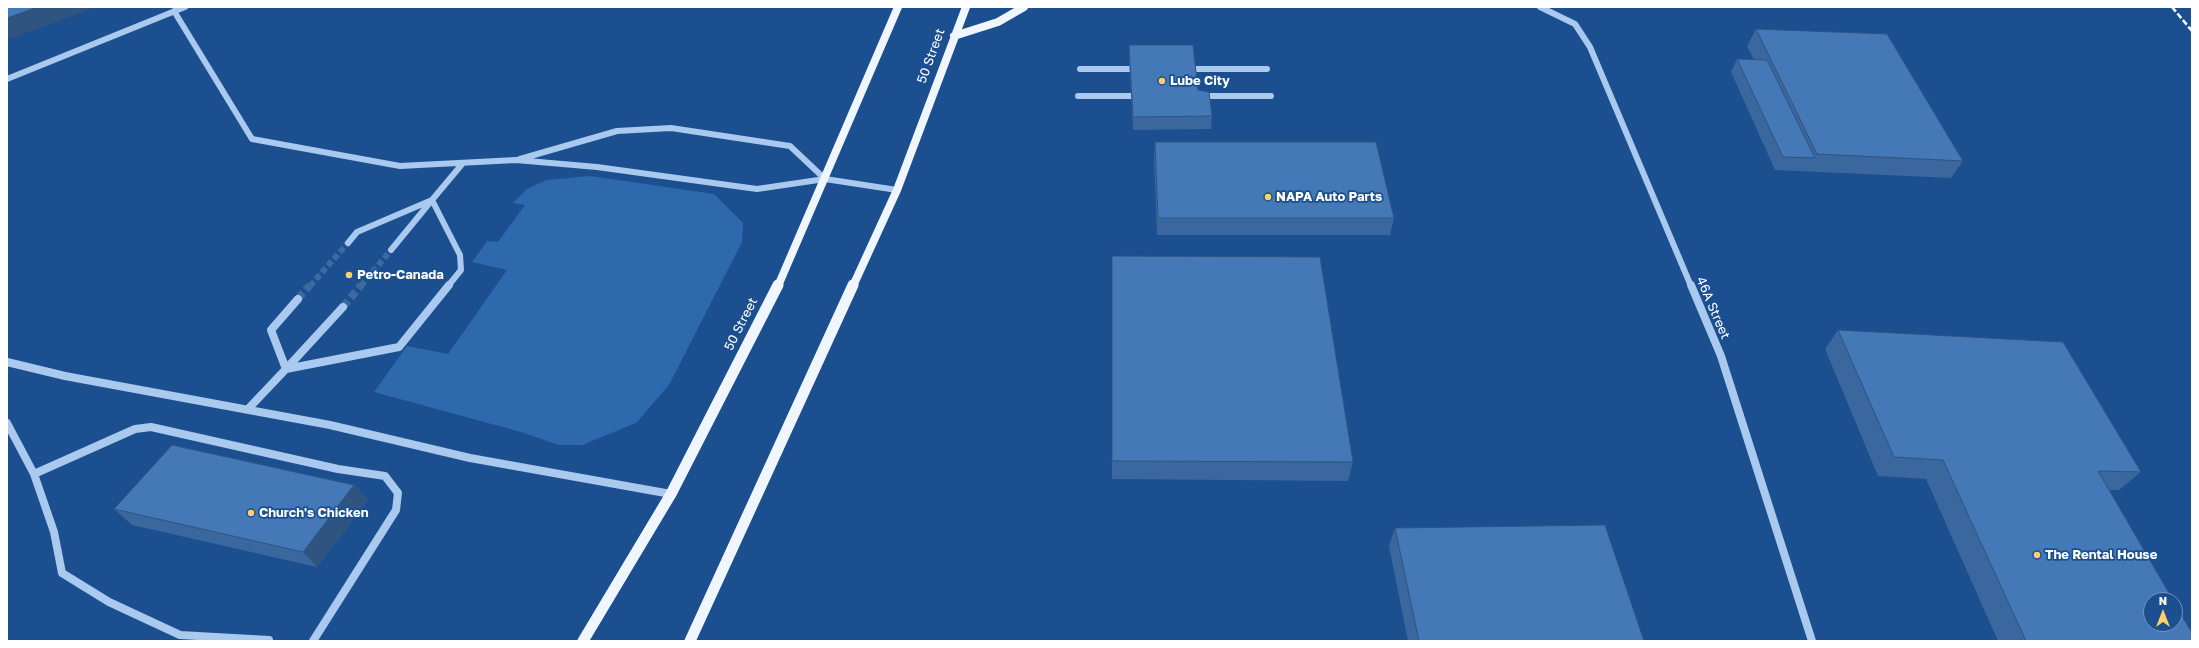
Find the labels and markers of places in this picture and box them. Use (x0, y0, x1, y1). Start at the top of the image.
place label: Lube City (1170, 73, 1230, 89)
marker: Lube City (1157, 76, 1167, 86)
place label: NAPA Auto Parts (1276, 189, 1382, 205)
marker: NAPA Auto Parts (1263, 192, 1273, 202)
place label: Petro-Canada (357, 267, 444, 283)
marker: Petro-Canada (344, 270, 354, 280)
place label: Church's Chicken (259, 505, 369, 521)
marker: Church's Chicken (246, 508, 256, 518)
place label: The Rental House (2045, 547, 2157, 563)
marker: The Rental House (2032, 550, 2042, 560)

